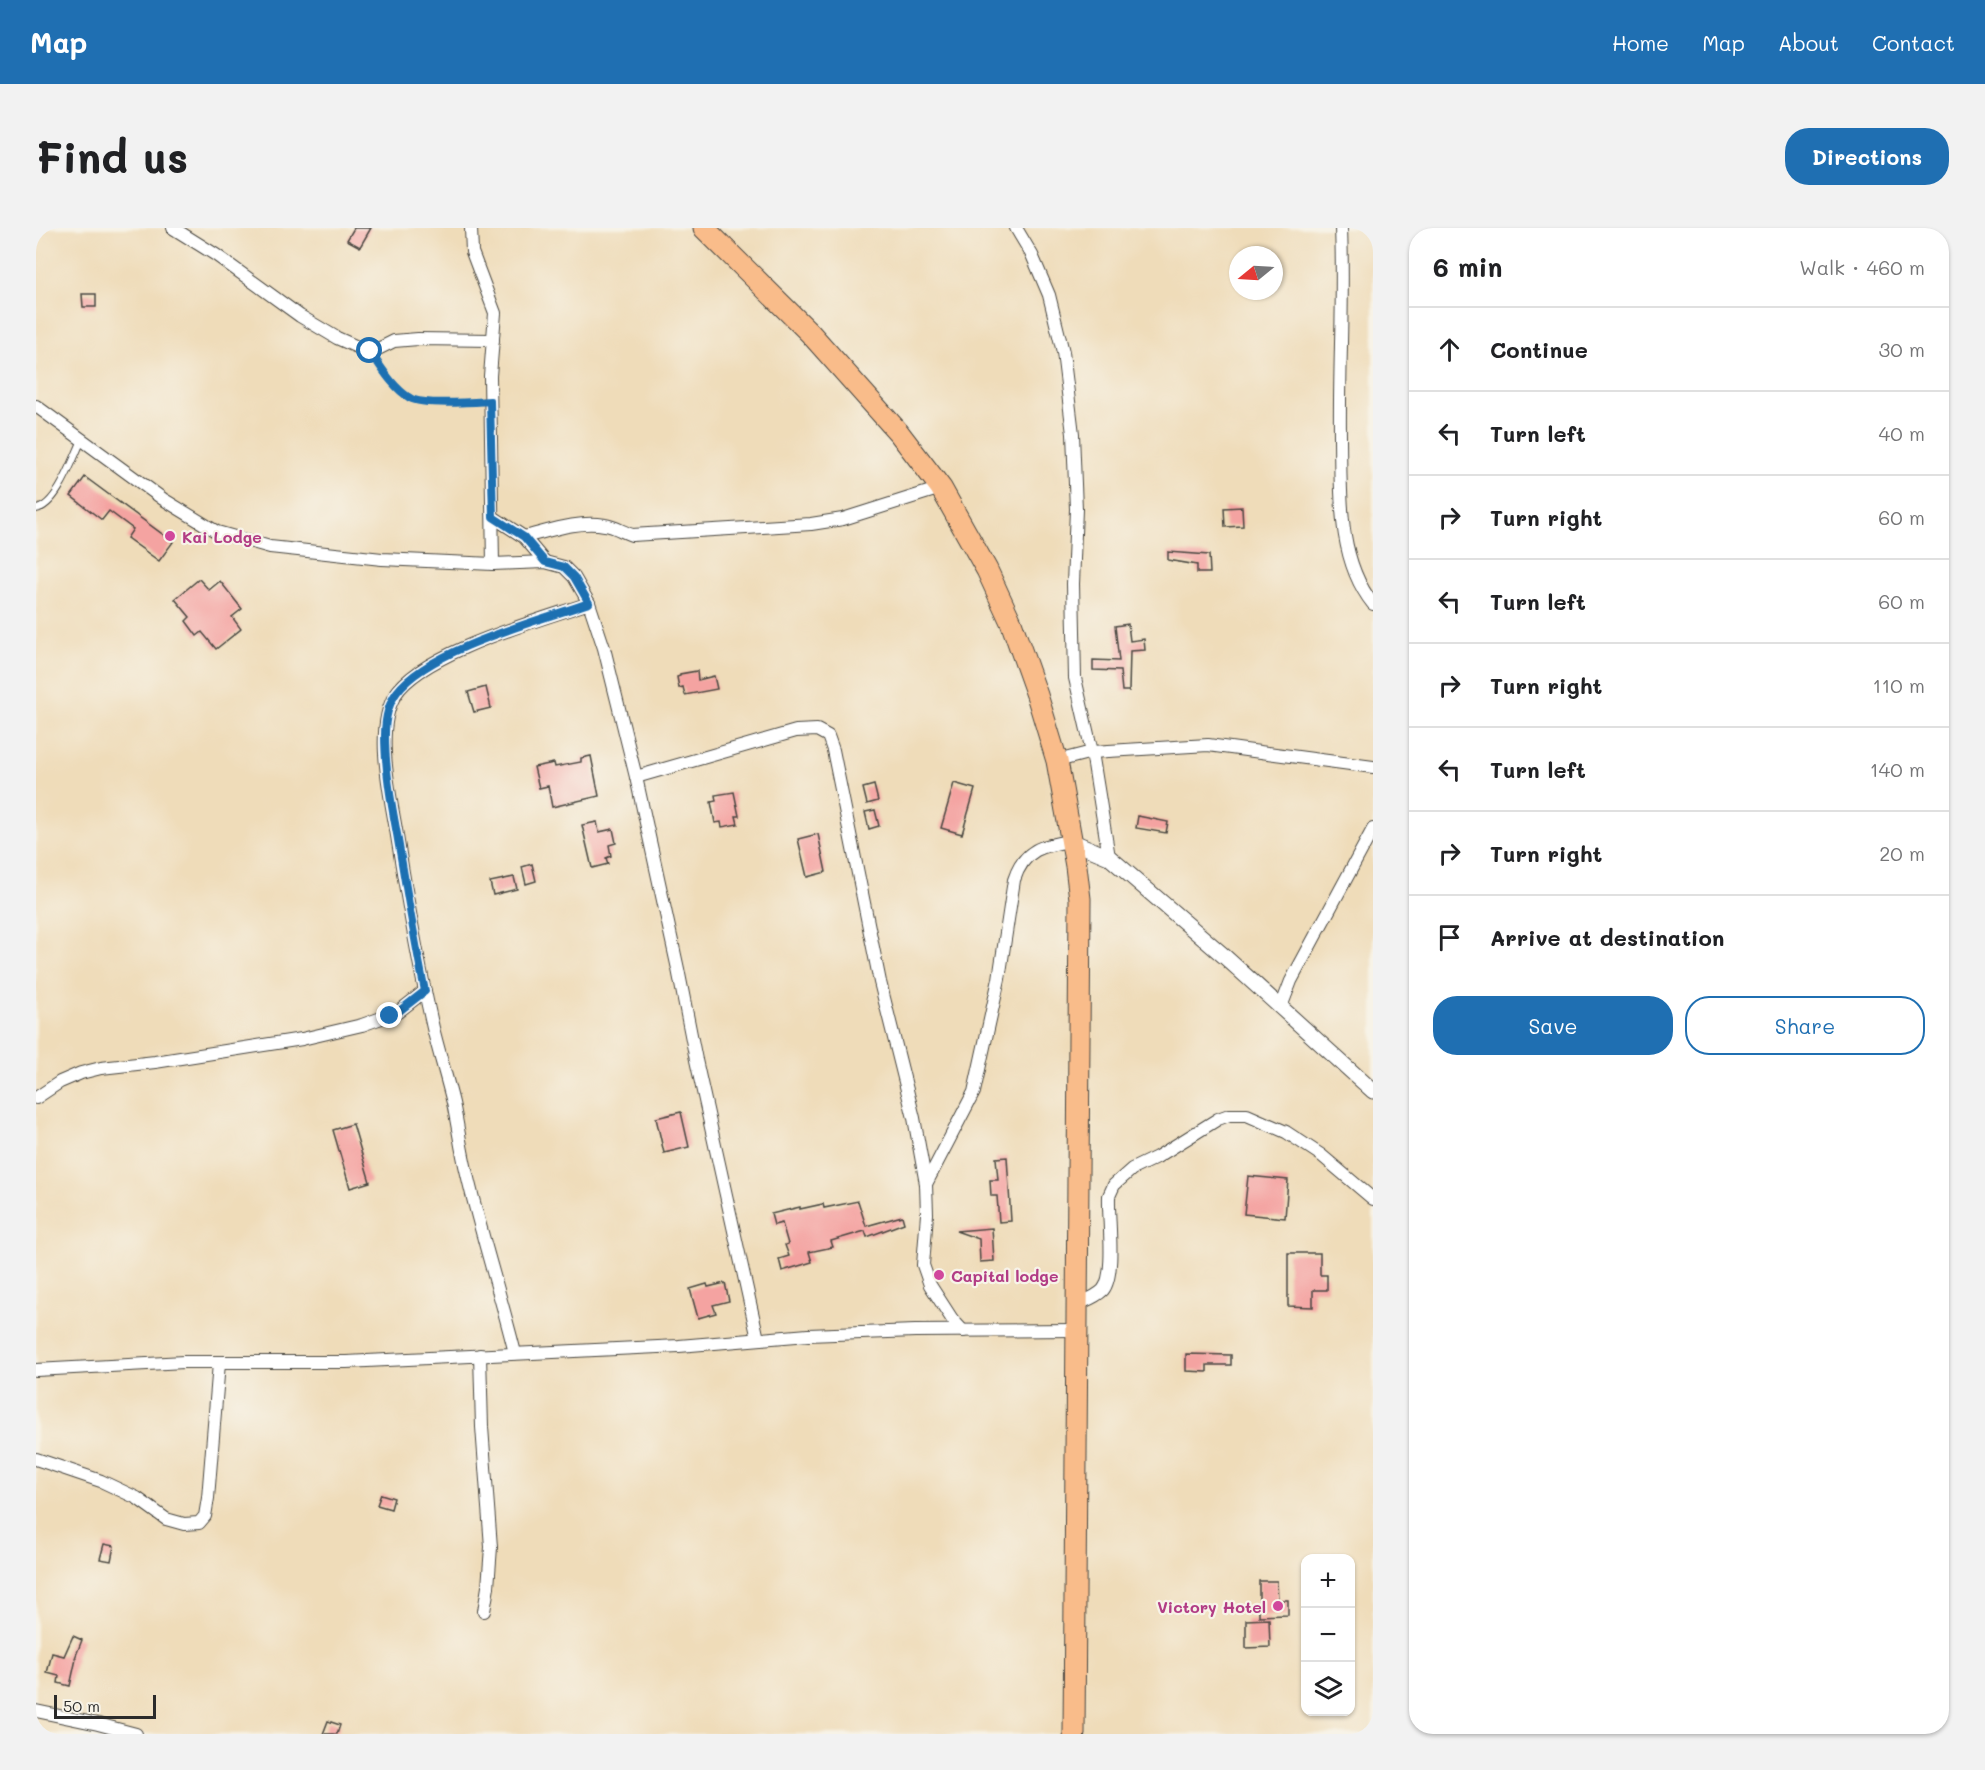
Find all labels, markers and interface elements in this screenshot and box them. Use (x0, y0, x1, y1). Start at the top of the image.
text: Map (30, 24, 87, 60)
text: Home (1612, 29, 1669, 56)
text: Map (1702, 29, 1745, 56)
text: About (1778, 29, 1839, 56)
text: Contact (1872, 29, 1955, 56)
button: Directions (1785, 128, 1949, 185)
text: Find us (36, 129, 188, 184)
north arrow (1229, 246, 1283, 300)
text: 6 min (1433, 250, 1502, 284)
text: Walk · 460 m (1799, 254, 1925, 280)
icon: ahead (1433, 333, 1466, 366)
text: Continue (1490, 335, 1588, 364)
text: 30 m (1879, 336, 1925, 362)
route start (356, 337, 382, 363)
icon: left (1433, 417, 1466, 450)
text: Turn left (1490, 419, 1586, 448)
text: 40 m (1879, 420, 1925, 446)
icon: right (1433, 501, 1466, 534)
text: Turn right (1490, 503, 1602, 532)
text: 60 m (1878, 504, 1925, 530)
place label: Kai Lodge (182, 526, 262, 547)
marker: Kai Lodge (163, 529, 177, 543)
icon: left (1433, 585, 1466, 618)
text: Turn left (1490, 587, 1586, 616)
text: 60 m (1878, 588, 1925, 614)
icon: right (1433, 669, 1466, 702)
text: Turn right (1490, 671, 1602, 700)
text: 110 m (1872, 672, 1925, 698)
icon: left (1433, 753, 1466, 786)
text: Turn left (1490, 755, 1586, 784)
text: 140 m (1870, 756, 1925, 782)
icon: right (1433, 837, 1466, 870)
text: Turn right (1490, 839, 1602, 868)
text: 20 m (1879, 840, 1925, 866)
icon: arrive (1433, 921, 1466, 954)
text: Arrive at destination (1490, 923, 1725, 952)
button: Save (1433, 996, 1673, 1055)
button: Share (1685, 996, 1925, 1055)
route end (376, 1002, 402, 1028)
place label: Capital lodge (951, 1265, 1058, 1286)
marker: Capital lodge (932, 1268, 946, 1282)
map controls (1301, 1554, 1355, 1716)
button: + (1301, 1554, 1355, 1608)
place label: Victory Hotel (1157, 1596, 1266, 1617)
marker: Victory Hotel (1271, 1599, 1285, 1613)
button: − (1301, 1608, 1355, 1662)
button: layers (1301, 1662, 1355, 1716)
scale bar (54, 1692, 156, 1720)
text: 50 m (63, 1695, 100, 1716)

